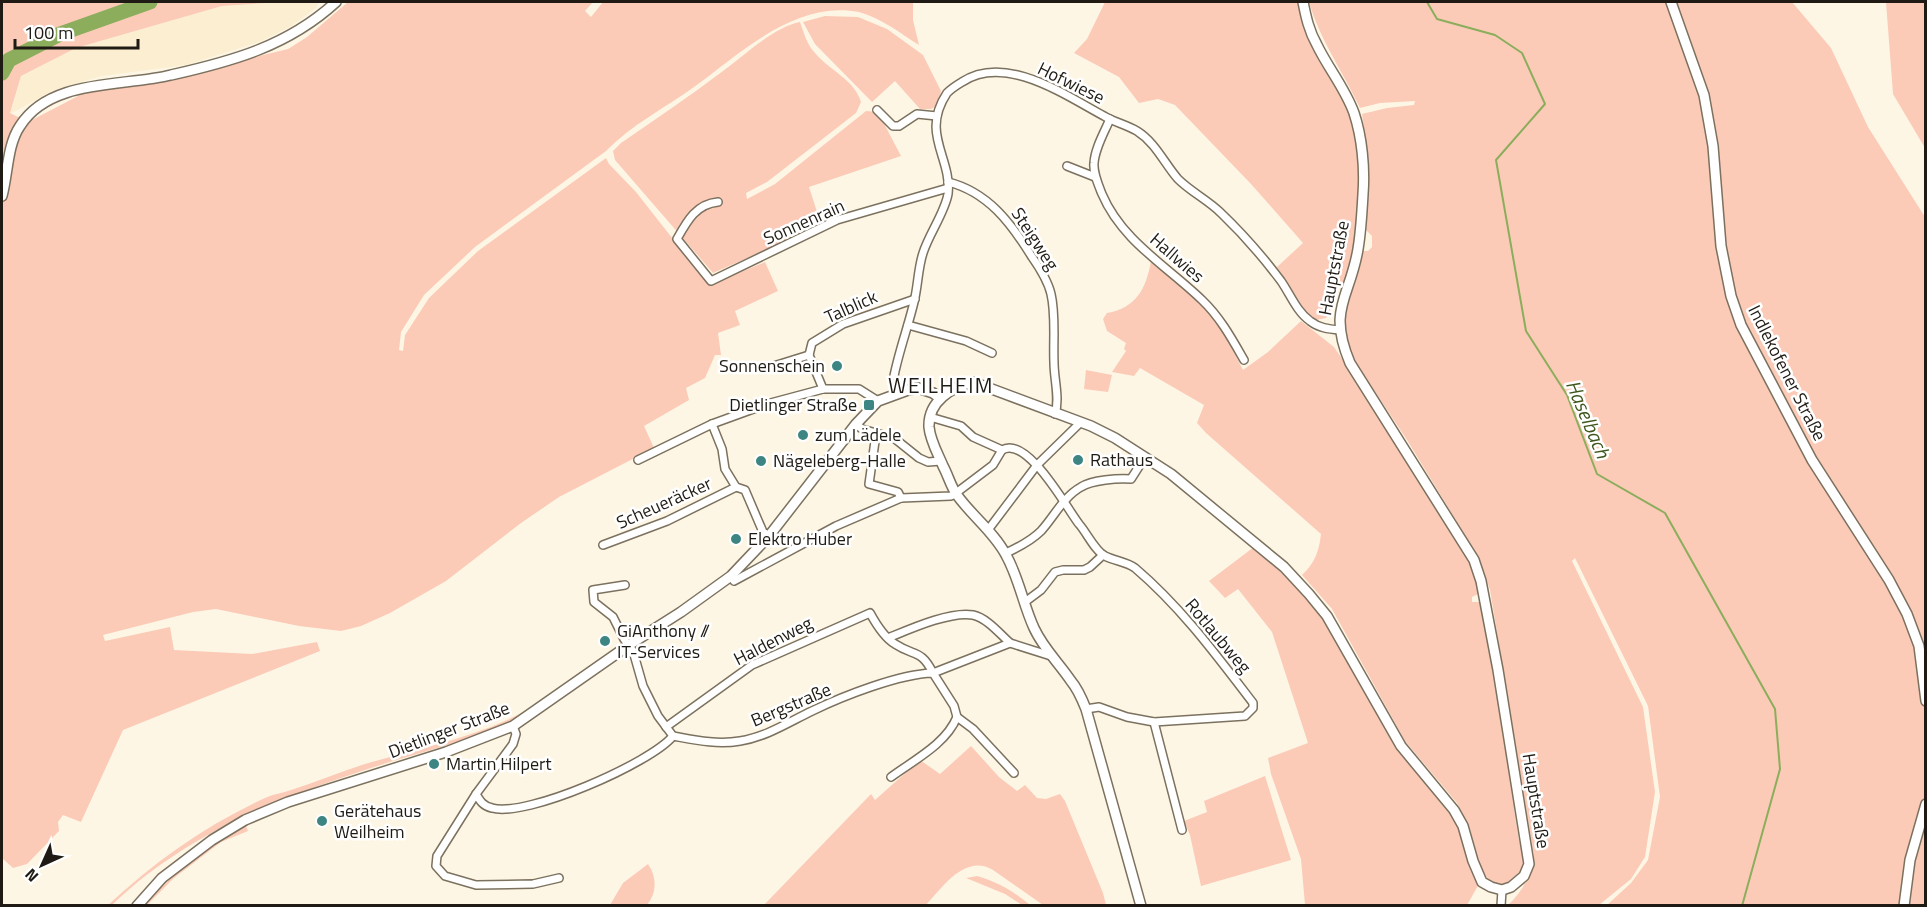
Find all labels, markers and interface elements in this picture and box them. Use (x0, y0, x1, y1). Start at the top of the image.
scale bar (15, 12, 138, 50)
text: 100 m (24, 19, 73, 46)
street label: Hofwiese (1033, 55, 1109, 110)
street label: Sonnenrain (759, 192, 849, 251)
street label: Steigweg (1005, 202, 1066, 276)
street label: Hauptstraße (1311, 218, 1356, 318)
street label: Hallwies (1144, 226, 1211, 289)
street label: Talblick (820, 283, 882, 330)
street label: Indlekofener Straße (1742, 300, 1833, 445)
place label: Sonnenschein (719, 352, 825, 379)
marker: Sonnenschein (830, 359, 844, 373)
district label: WEILHEIM (888, 369, 994, 401)
water label: Haselbach (1558, 375, 1619, 464)
place label: Dietlinger Straße (729, 391, 857, 418)
marker: Dietlinger Straße (862, 398, 876, 412)
place label: zum Lädele (815, 421, 901, 448)
marker: zum Lädele (796, 428, 810, 442)
place label: Rathaus (1090, 446, 1153, 473)
place label: Nägeleberg-Halle (773, 447, 906, 474)
marker: Rathaus (1071, 453, 1085, 467)
marker: Nägeleberg-Halle (754, 454, 768, 468)
street label: Scheueräcker (612, 470, 716, 536)
place label: Elektro Huber (748, 525, 852, 552)
marker: Elektro Huber (729, 532, 743, 546)
street label: Rotlaubweg (1179, 592, 1258, 679)
street label: Haldenweg (729, 609, 817, 672)
place label: GiAnthony // IT-Services (617, 617, 710, 665)
marker: GiAnthony // IT-Services (598, 634, 612, 648)
street label: Bergstraße (746, 676, 835, 734)
street label: Dietlinger Straße (384, 694, 513, 765)
place label: Martin Hilpert (446, 750, 552, 777)
street label: Hauptstraße (1516, 751, 1557, 850)
marker: Martin Hilpert (427, 757, 441, 771)
place label: Gerätehaus Weilheim (334, 797, 421, 845)
marker: Gerätehaus Weilheim (315, 814, 329, 828)
north arrow (12, 835, 72, 895)
text: N (19, 863, 44, 888)

